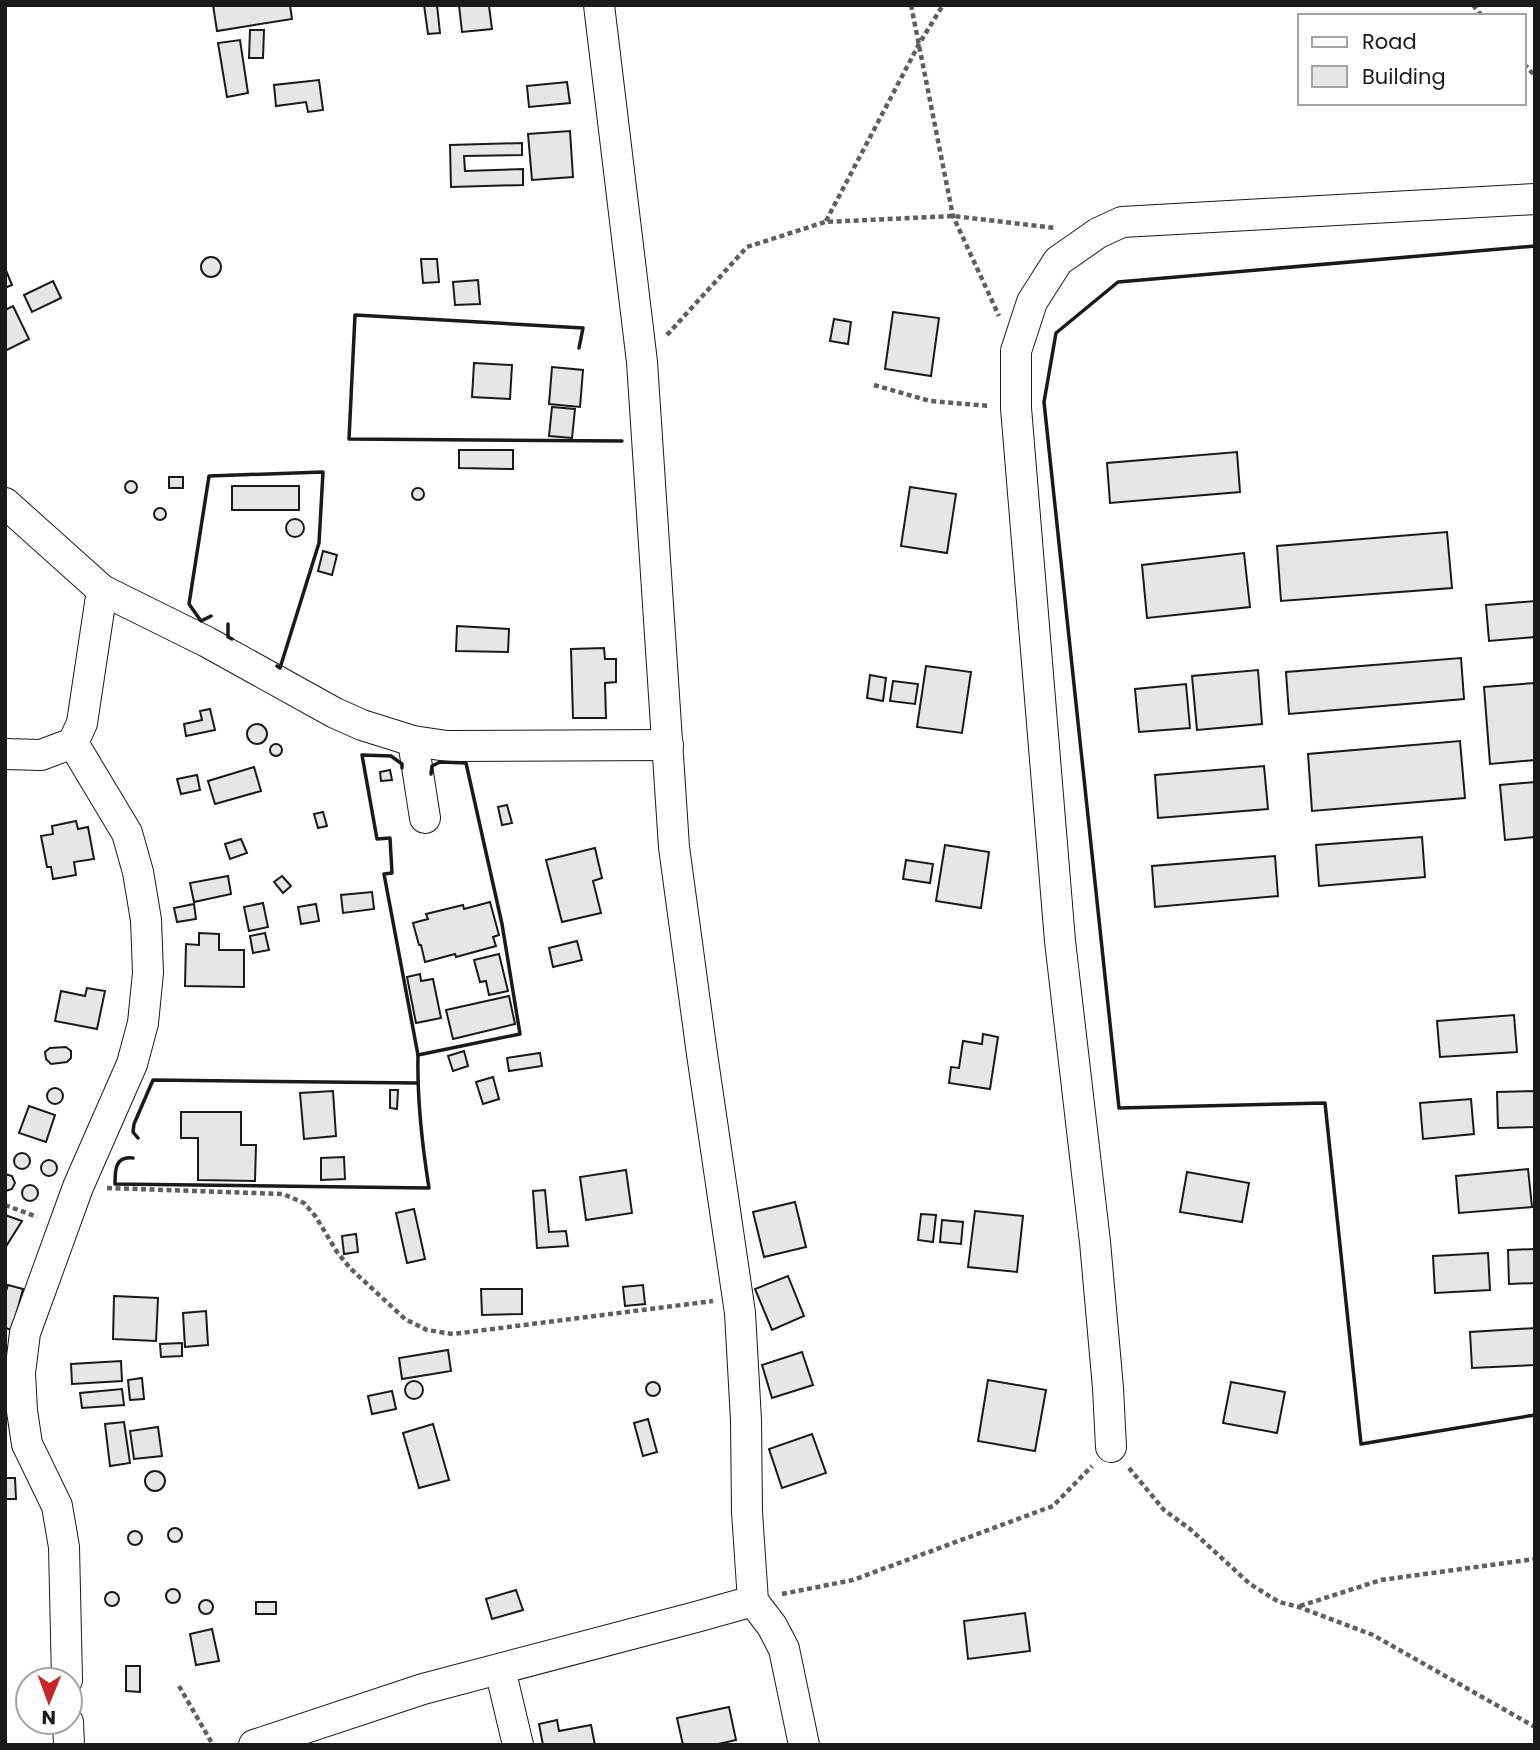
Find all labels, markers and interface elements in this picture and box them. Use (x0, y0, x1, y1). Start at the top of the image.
legend (1298, 14, 1526, 105)
text: Road (1362, 27, 1417, 56)
text: Building (1362, 62, 1446, 91)
north arrow (14, 1666, 84, 1736)
text: N (41, 1704, 56, 1731)

